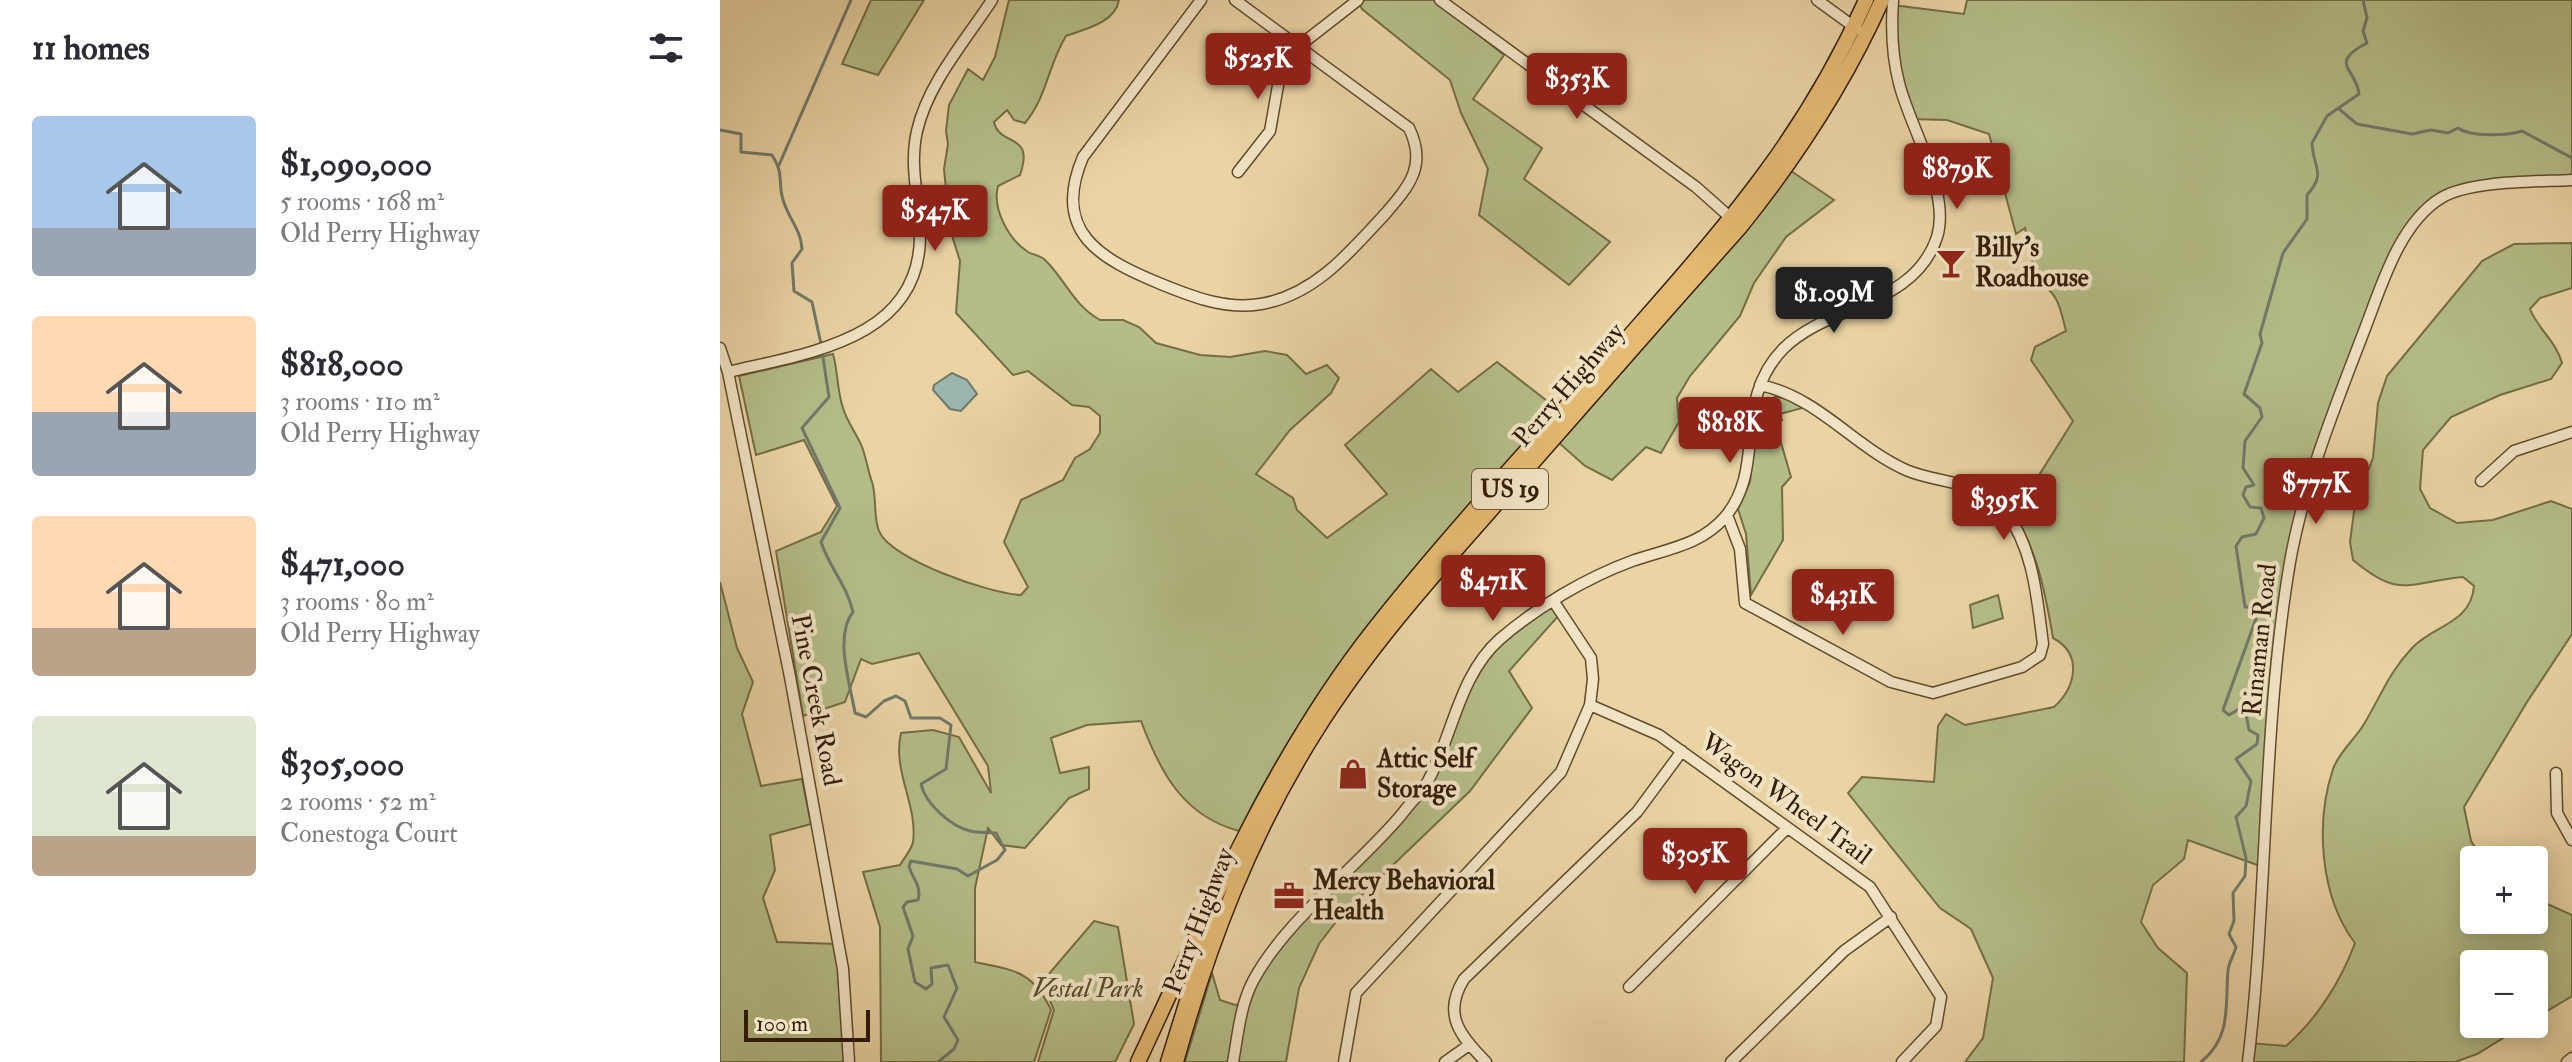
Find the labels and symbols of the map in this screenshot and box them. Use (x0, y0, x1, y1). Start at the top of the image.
pin: $525K (1202, 33, 1314, 101)
pin: $353K (1521, 53, 1633, 121)
pin: $879K (1901, 143, 2013, 211)
pin: $547K (879, 185, 991, 253)
place label: Billy's Roadhouse (1975, 232, 2089, 294)
bar icon: Billy's Roadhouse (1934, 246, 1968, 280)
pin: $1.09M (1769, 267, 1899, 335)
street label: Perry Highway (1506, 316, 1632, 454)
pin: $818K (1674, 397, 1786, 465)
pin: $777K (2260, 458, 2372, 526)
road number: US 19 (1472, 469, 1548, 509)
pin: $395K (1948, 474, 2060, 542)
pin: $471K (1437, 555, 1549, 623)
street label: Rinaman Road (2236, 562, 2284, 718)
pin: $431K (1787, 569, 1899, 637)
street label: Pine Creek Road (784, 611, 848, 789)
street label: Wagon Wheel Trail (1693, 726, 1878, 872)
place label: Attic Self Storage (1376, 743, 1478, 806)
shop icon: Attic Self Storage (1336, 757, 1370, 791)
pin: $305K (1639, 828, 1751, 896)
street label: Perry Highway (1156, 843, 1242, 999)
place label: Mercy Behavioral Health (1312, 865, 1495, 927)
office icon: Mercy Behavioral Health (1272, 879, 1306, 913)
park label: Vestal Park (1032, 973, 1144, 1005)
scale bar (744, 1006, 870, 1042)

